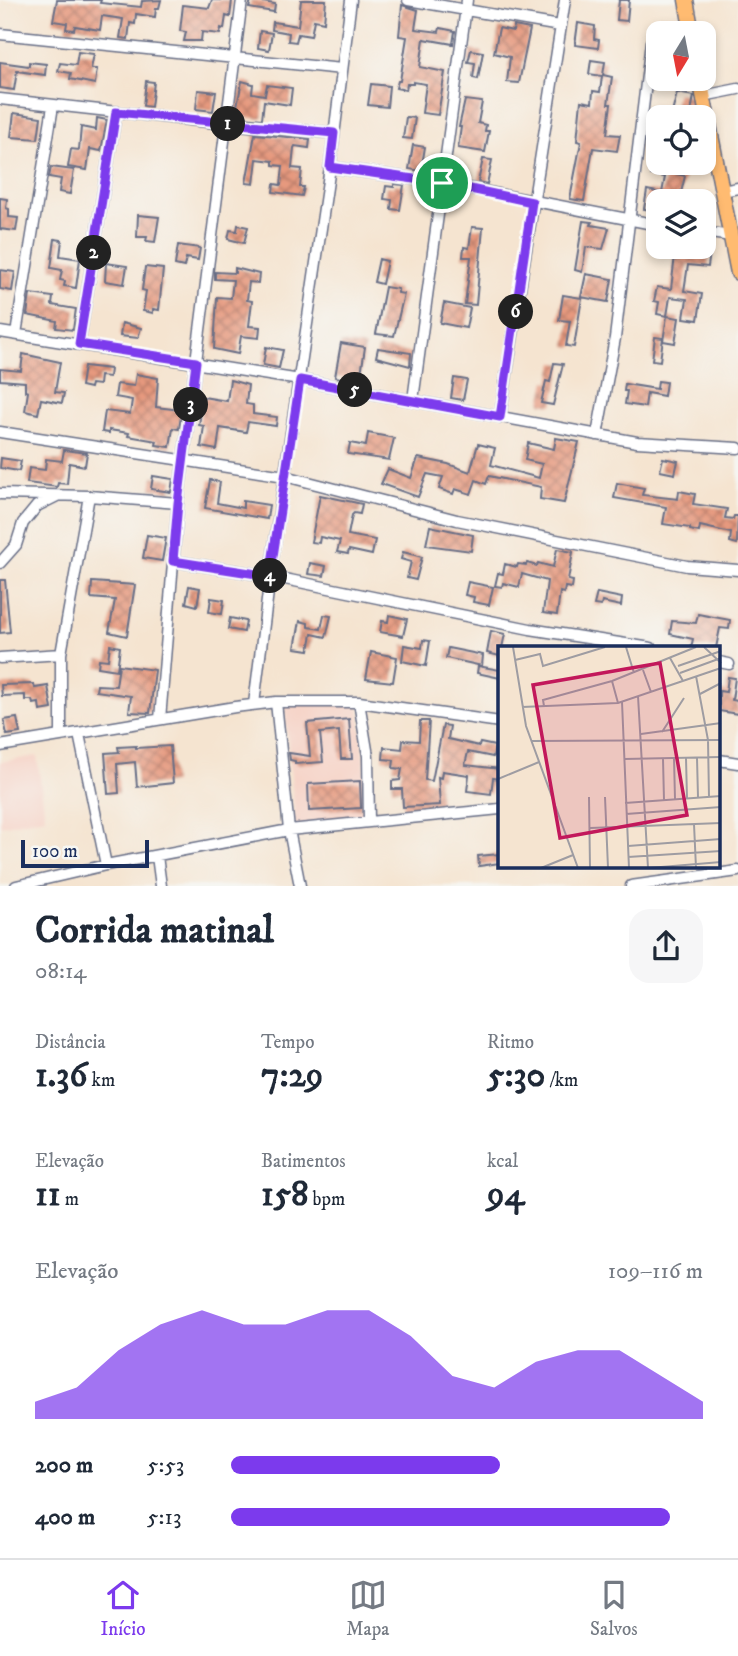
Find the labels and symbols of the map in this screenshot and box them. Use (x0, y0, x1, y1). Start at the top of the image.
north arrow (646, 21, 716, 91)
pin: 1 (210, 106, 246, 142)
pin (412, 153, 472, 213)
pin: 2 (76, 236, 112, 270)
pin: 6 (498, 294, 534, 330)
pin: 5 (338, 372, 372, 408)
pin: 3 (174, 388, 208, 422)
pin: 4 (252, 558, 288, 594)
inset map (498, 646, 720, 869)
scale bar (21, 837, 149, 869)

